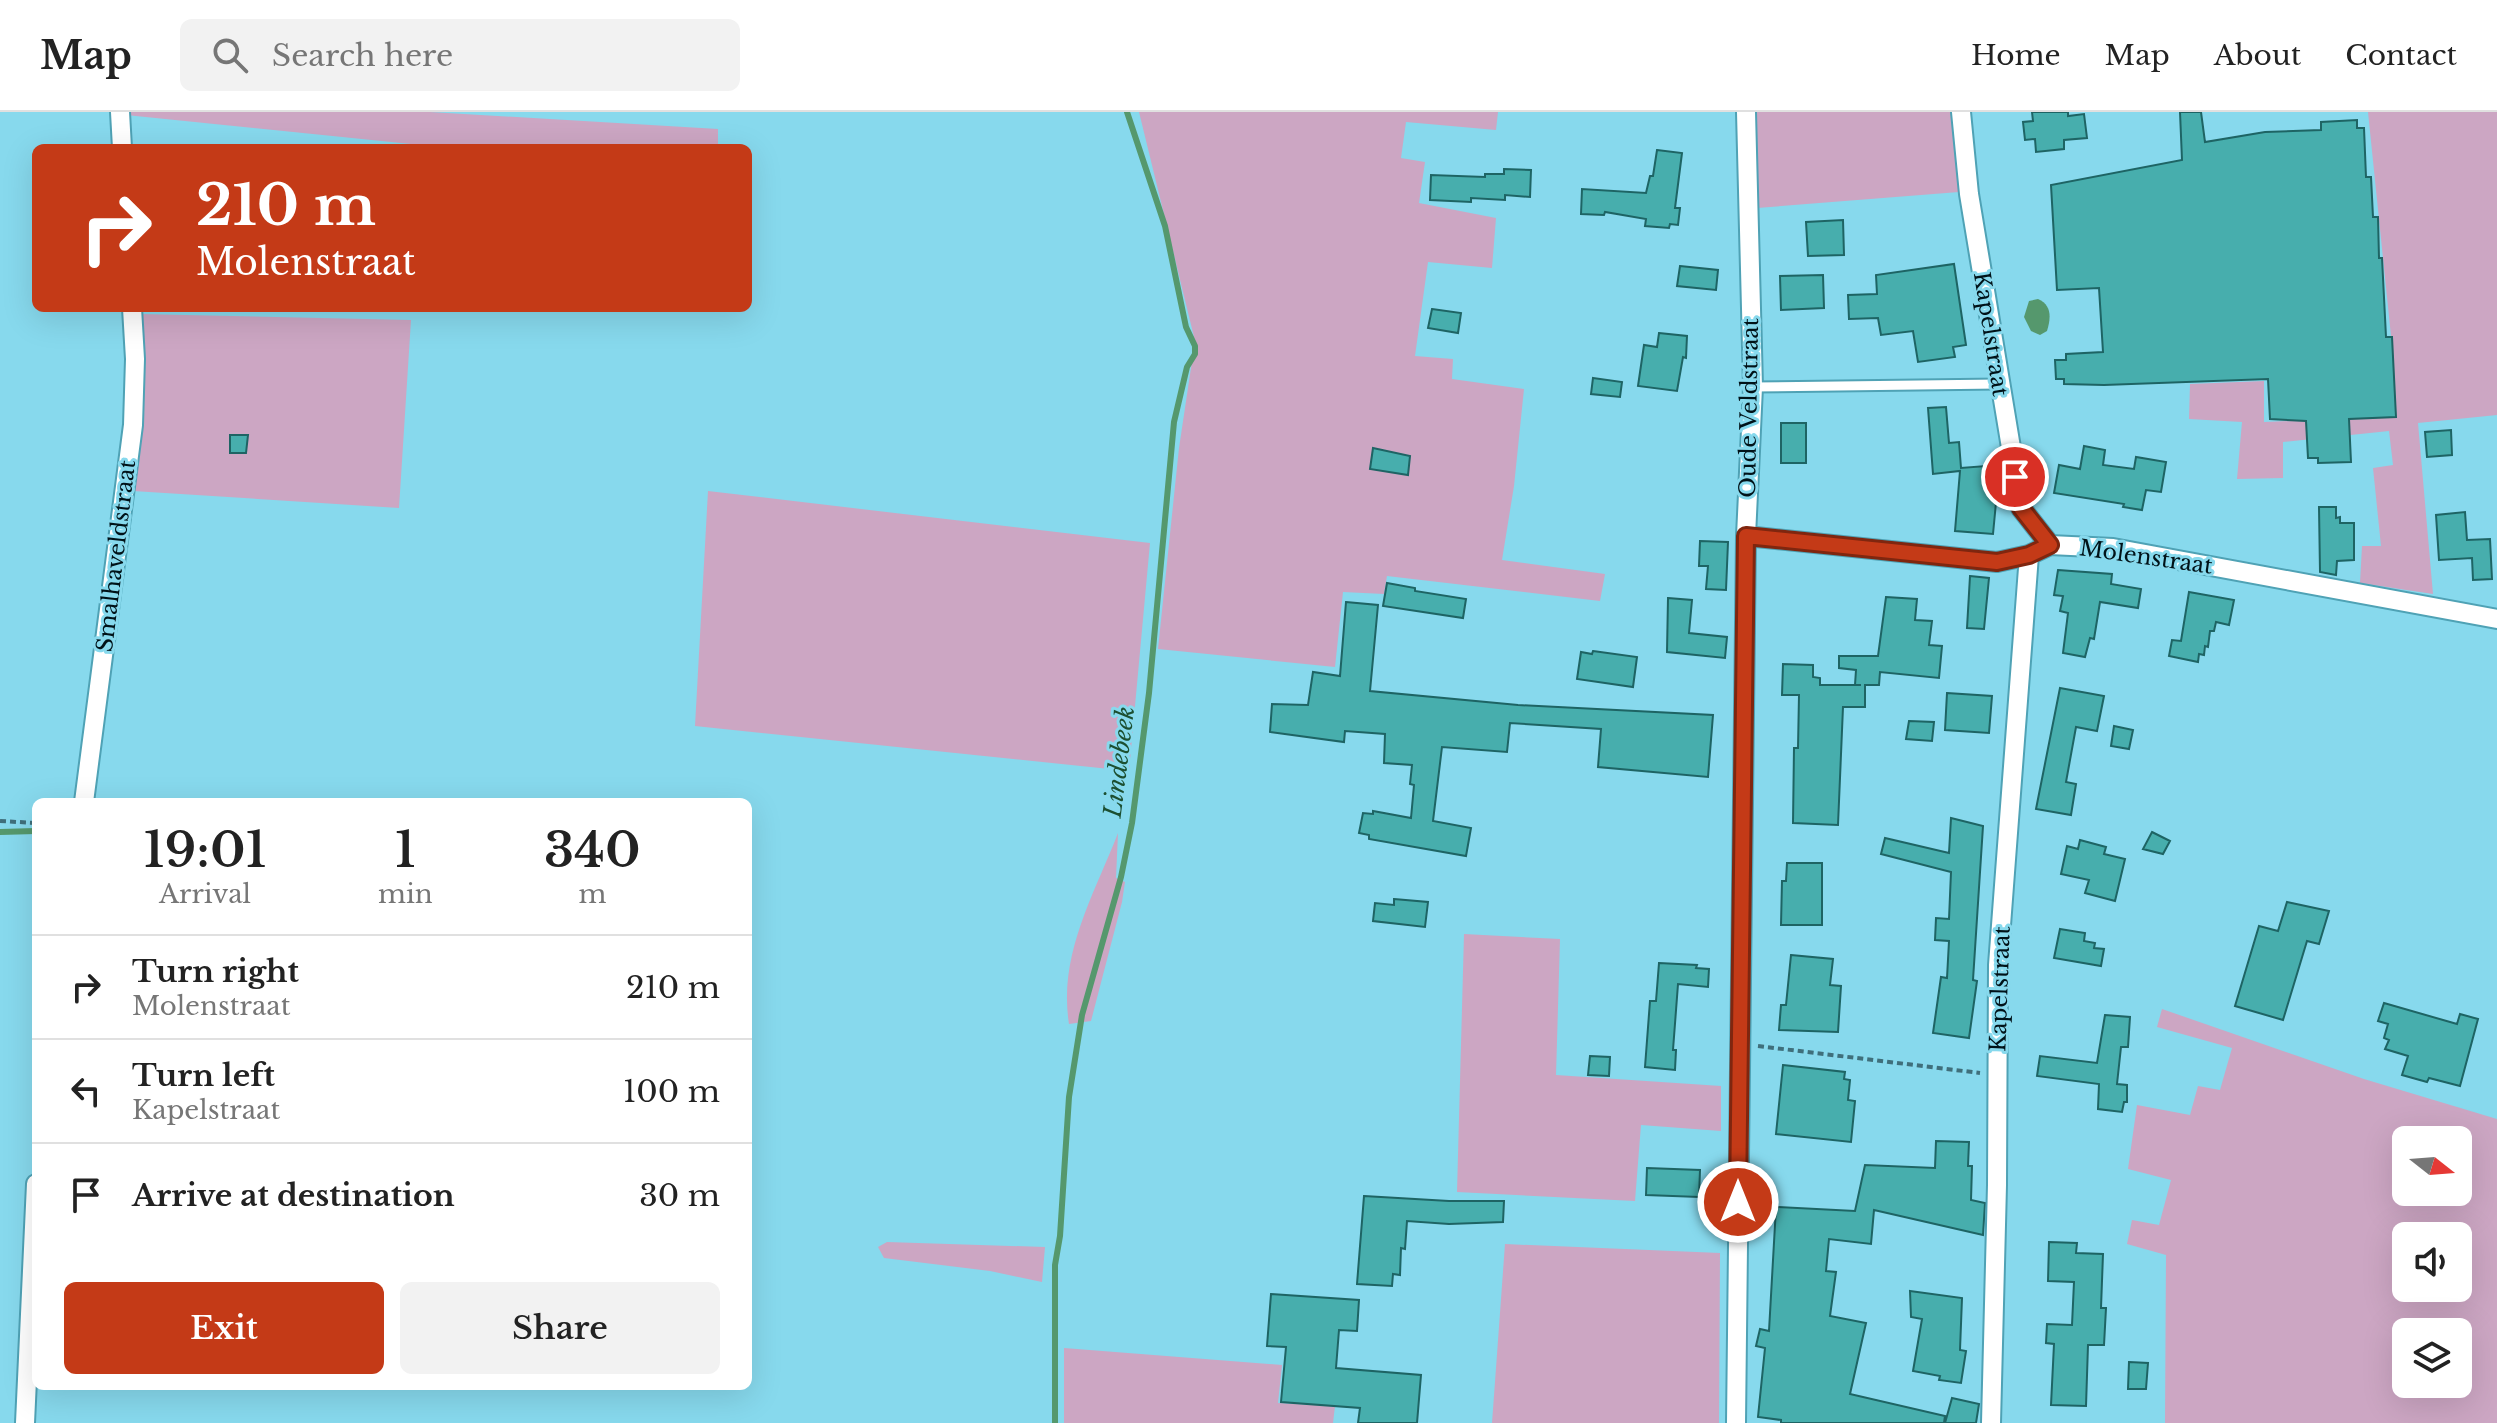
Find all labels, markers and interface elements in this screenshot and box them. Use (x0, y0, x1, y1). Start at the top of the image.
search box (180, 19, 740, 91)
text: Map (40, 32, 132, 79)
icon: search (208, 33, 252, 77)
text: Search here (272, 37, 453, 74)
text: Home (1971, 38, 2061, 73)
text: Map (2105, 38, 2170, 73)
text: About (2214, 38, 2301, 73)
text: Contact (2345, 38, 2457, 73)
text: 210 m (196, 171, 376, 240)
icon: right (64, 176, 168, 280)
text: Molenstraat (196, 240, 416, 285)
street label: Kapelstraat (1968, 270, 2014, 399)
street label: Oude Veldstraat (1734, 317, 1764, 498)
pin (1981, 443, 2049, 511)
icon: arrive (1993, 455, 2037, 499)
street label: Smalhaveldstraat (91, 458, 141, 653)
street label: Molenstraat (2078, 534, 2215, 580)
water label: Lindebeek (1098, 705, 1140, 820)
text: 19:01 (143, 820, 267, 880)
text: 1 (395, 820, 416, 880)
text: 340 (544, 820, 641, 880)
text: Arrival (159, 878, 251, 910)
text: min (378, 878, 433, 910)
text: m (578, 878, 606, 910)
street label: Kapelstraat (1984, 925, 2016, 1052)
text: Turn right (132, 953, 299, 990)
icon: right (64, 965, 108, 1009)
text: 210 m (626, 969, 720, 1006)
text: Molenstraat (132, 990, 291, 1022)
text: Turn left (132, 1057, 275, 1094)
icon: left (64, 1069, 108, 1113)
text: 100 m (623, 1073, 720, 1110)
text: Kapelstraat (132, 1094, 280, 1126)
north arrow (2392, 1126, 2472, 1206)
map controls (2392, 1126, 2472, 1398)
position arrow (1696, 1160, 1780, 1244)
icon: arrive (64, 1173, 108, 1217)
text: Arrive at destination (132, 1177, 455, 1214)
text: 30 m (639, 1177, 720, 1214)
button: sound (2392, 1222, 2472, 1302)
button: Exit (64, 1282, 384, 1374)
button: Share (400, 1282, 720, 1374)
button: layers (2392, 1318, 2472, 1398)

